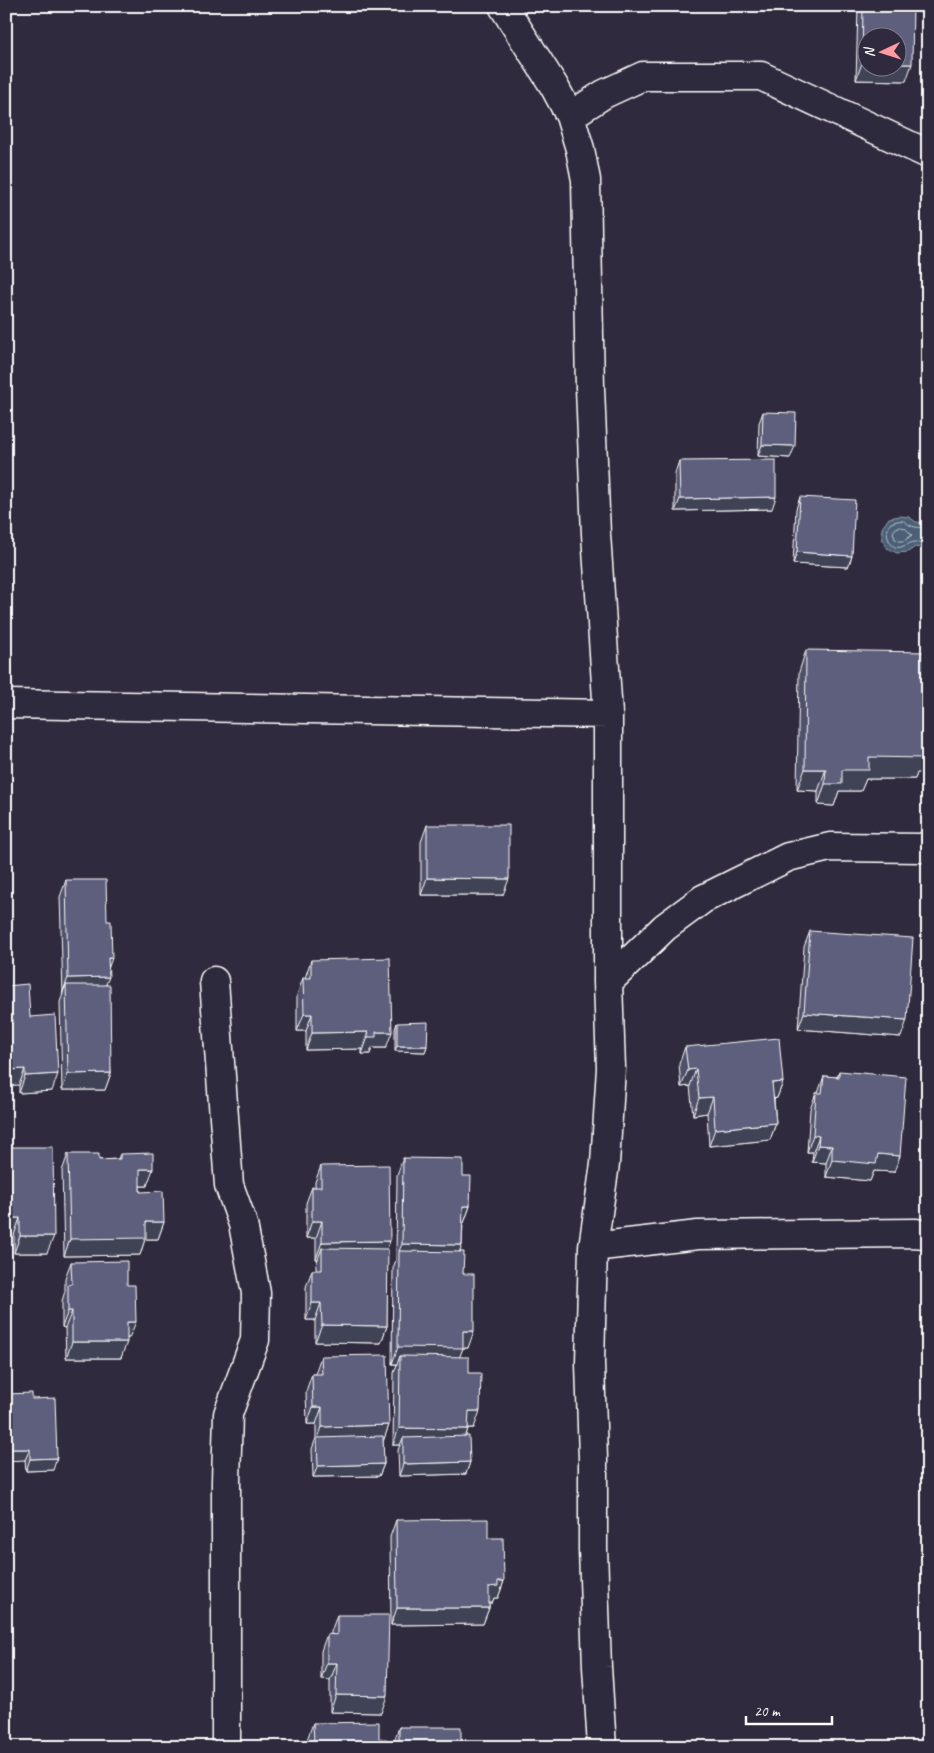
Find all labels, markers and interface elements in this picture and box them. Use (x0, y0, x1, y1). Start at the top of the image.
north arrow (856, 28, 906, 78)
text: N (861, 46, 878, 58)
scale bar (746, 1693, 833, 1725)
text: 20 m (754, 1702, 781, 1721)

